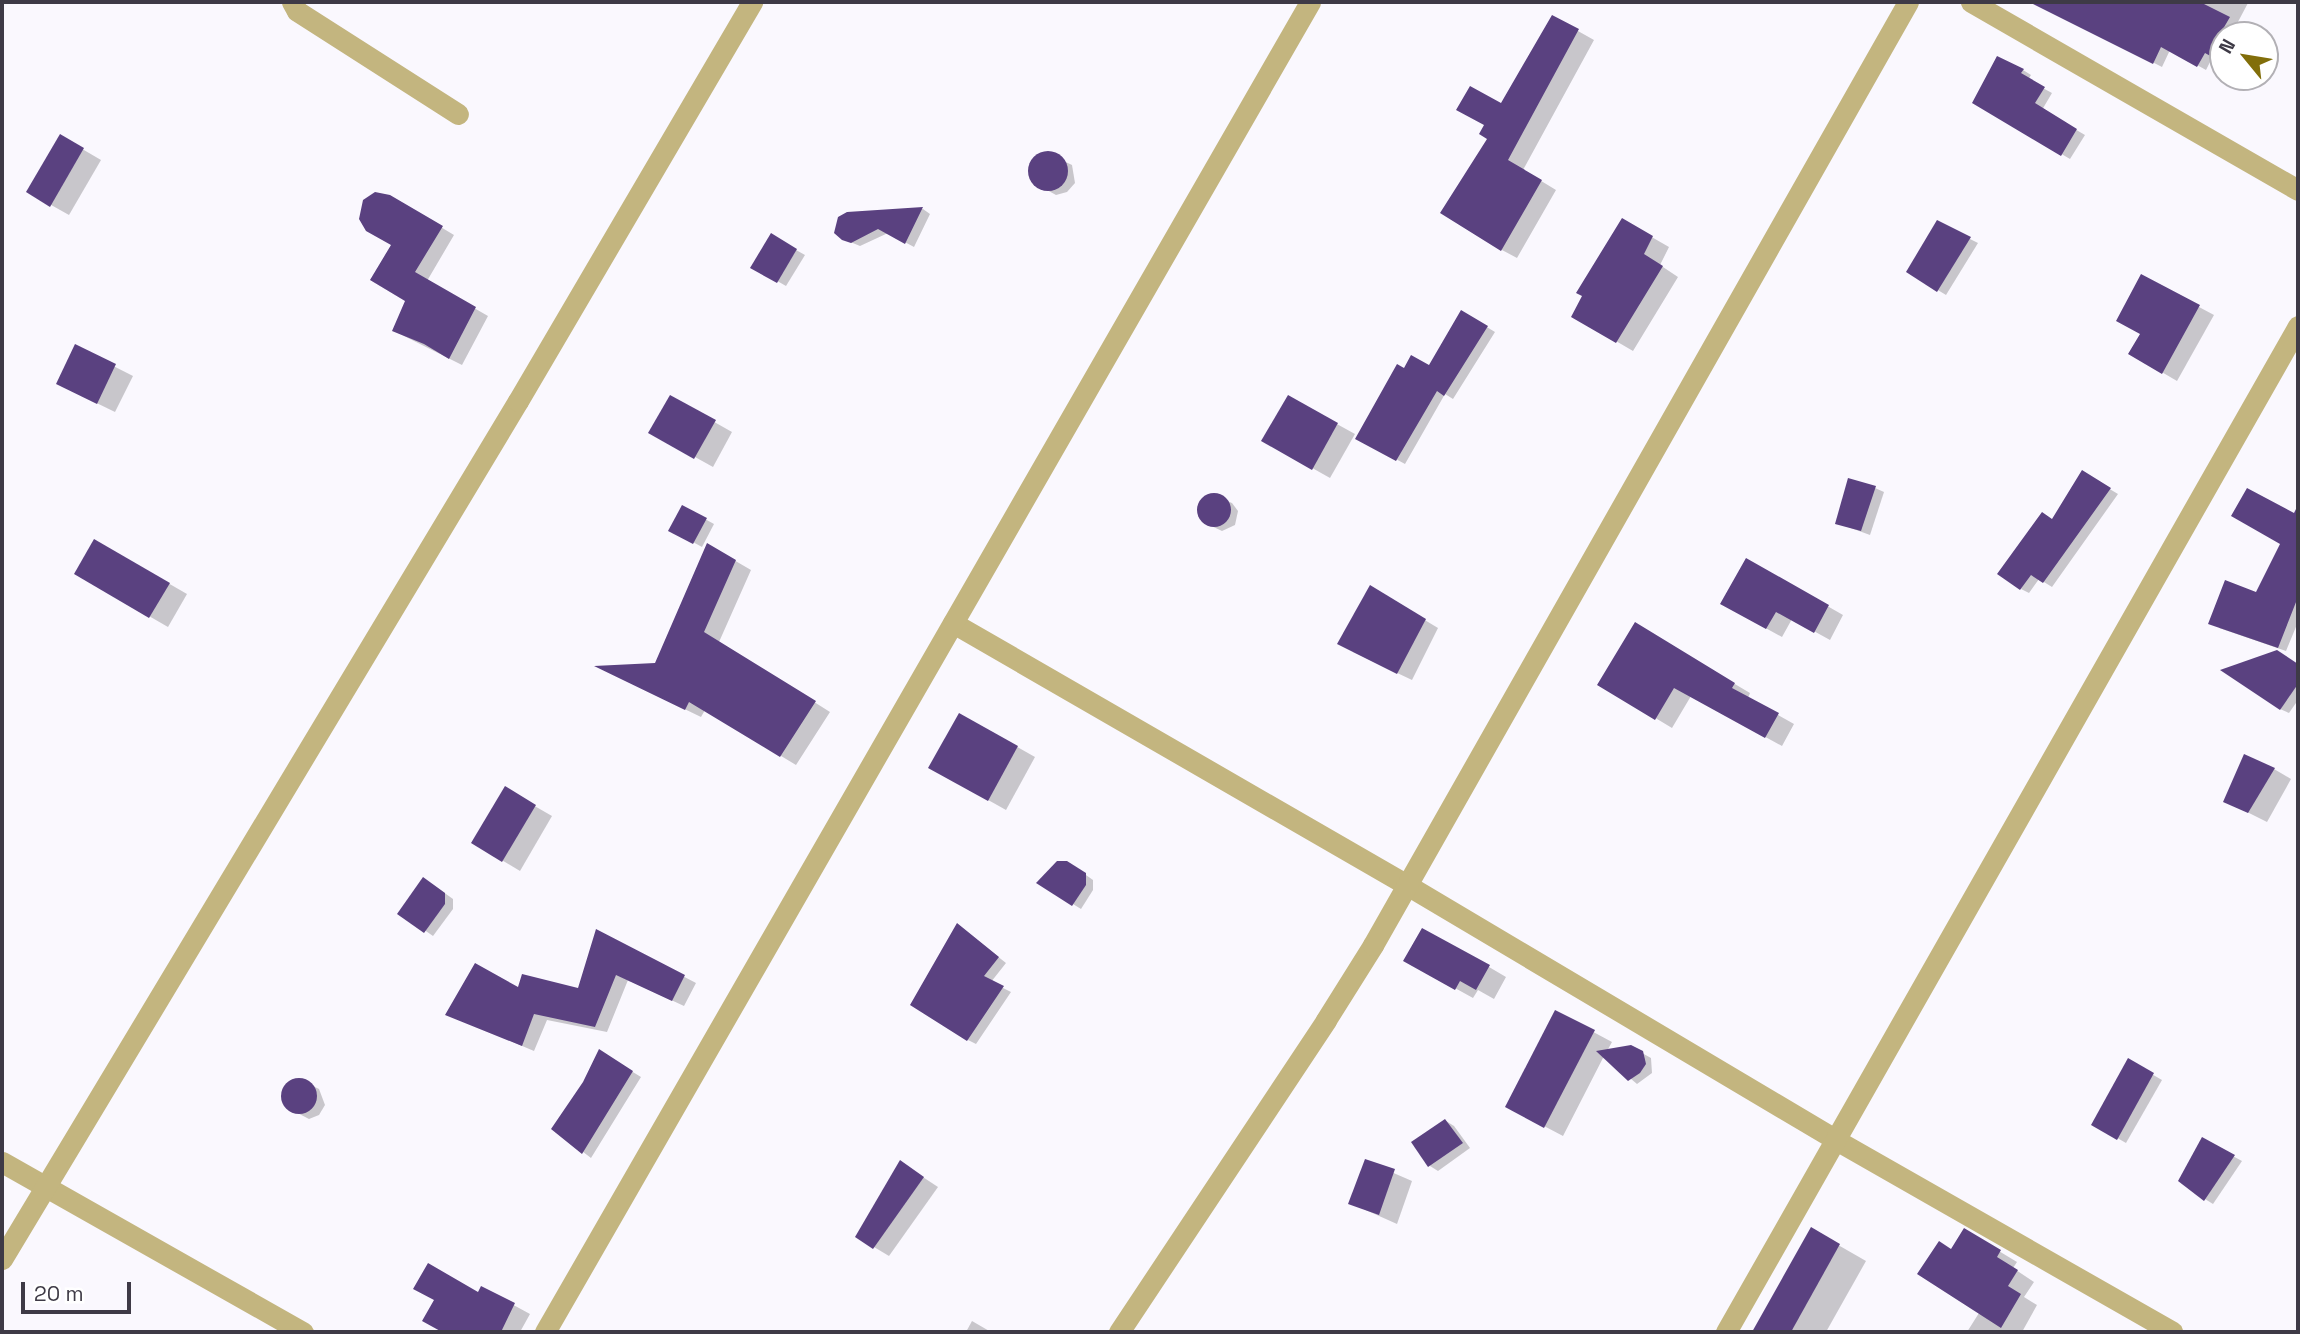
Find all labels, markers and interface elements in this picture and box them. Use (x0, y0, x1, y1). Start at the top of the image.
north arrow (2209, 21, 2279, 91)
text: N (2213, 34, 2241, 58)
scale bar (24, 1268, 135, 1312)
text: 20 m (34, 1280, 84, 1307)

